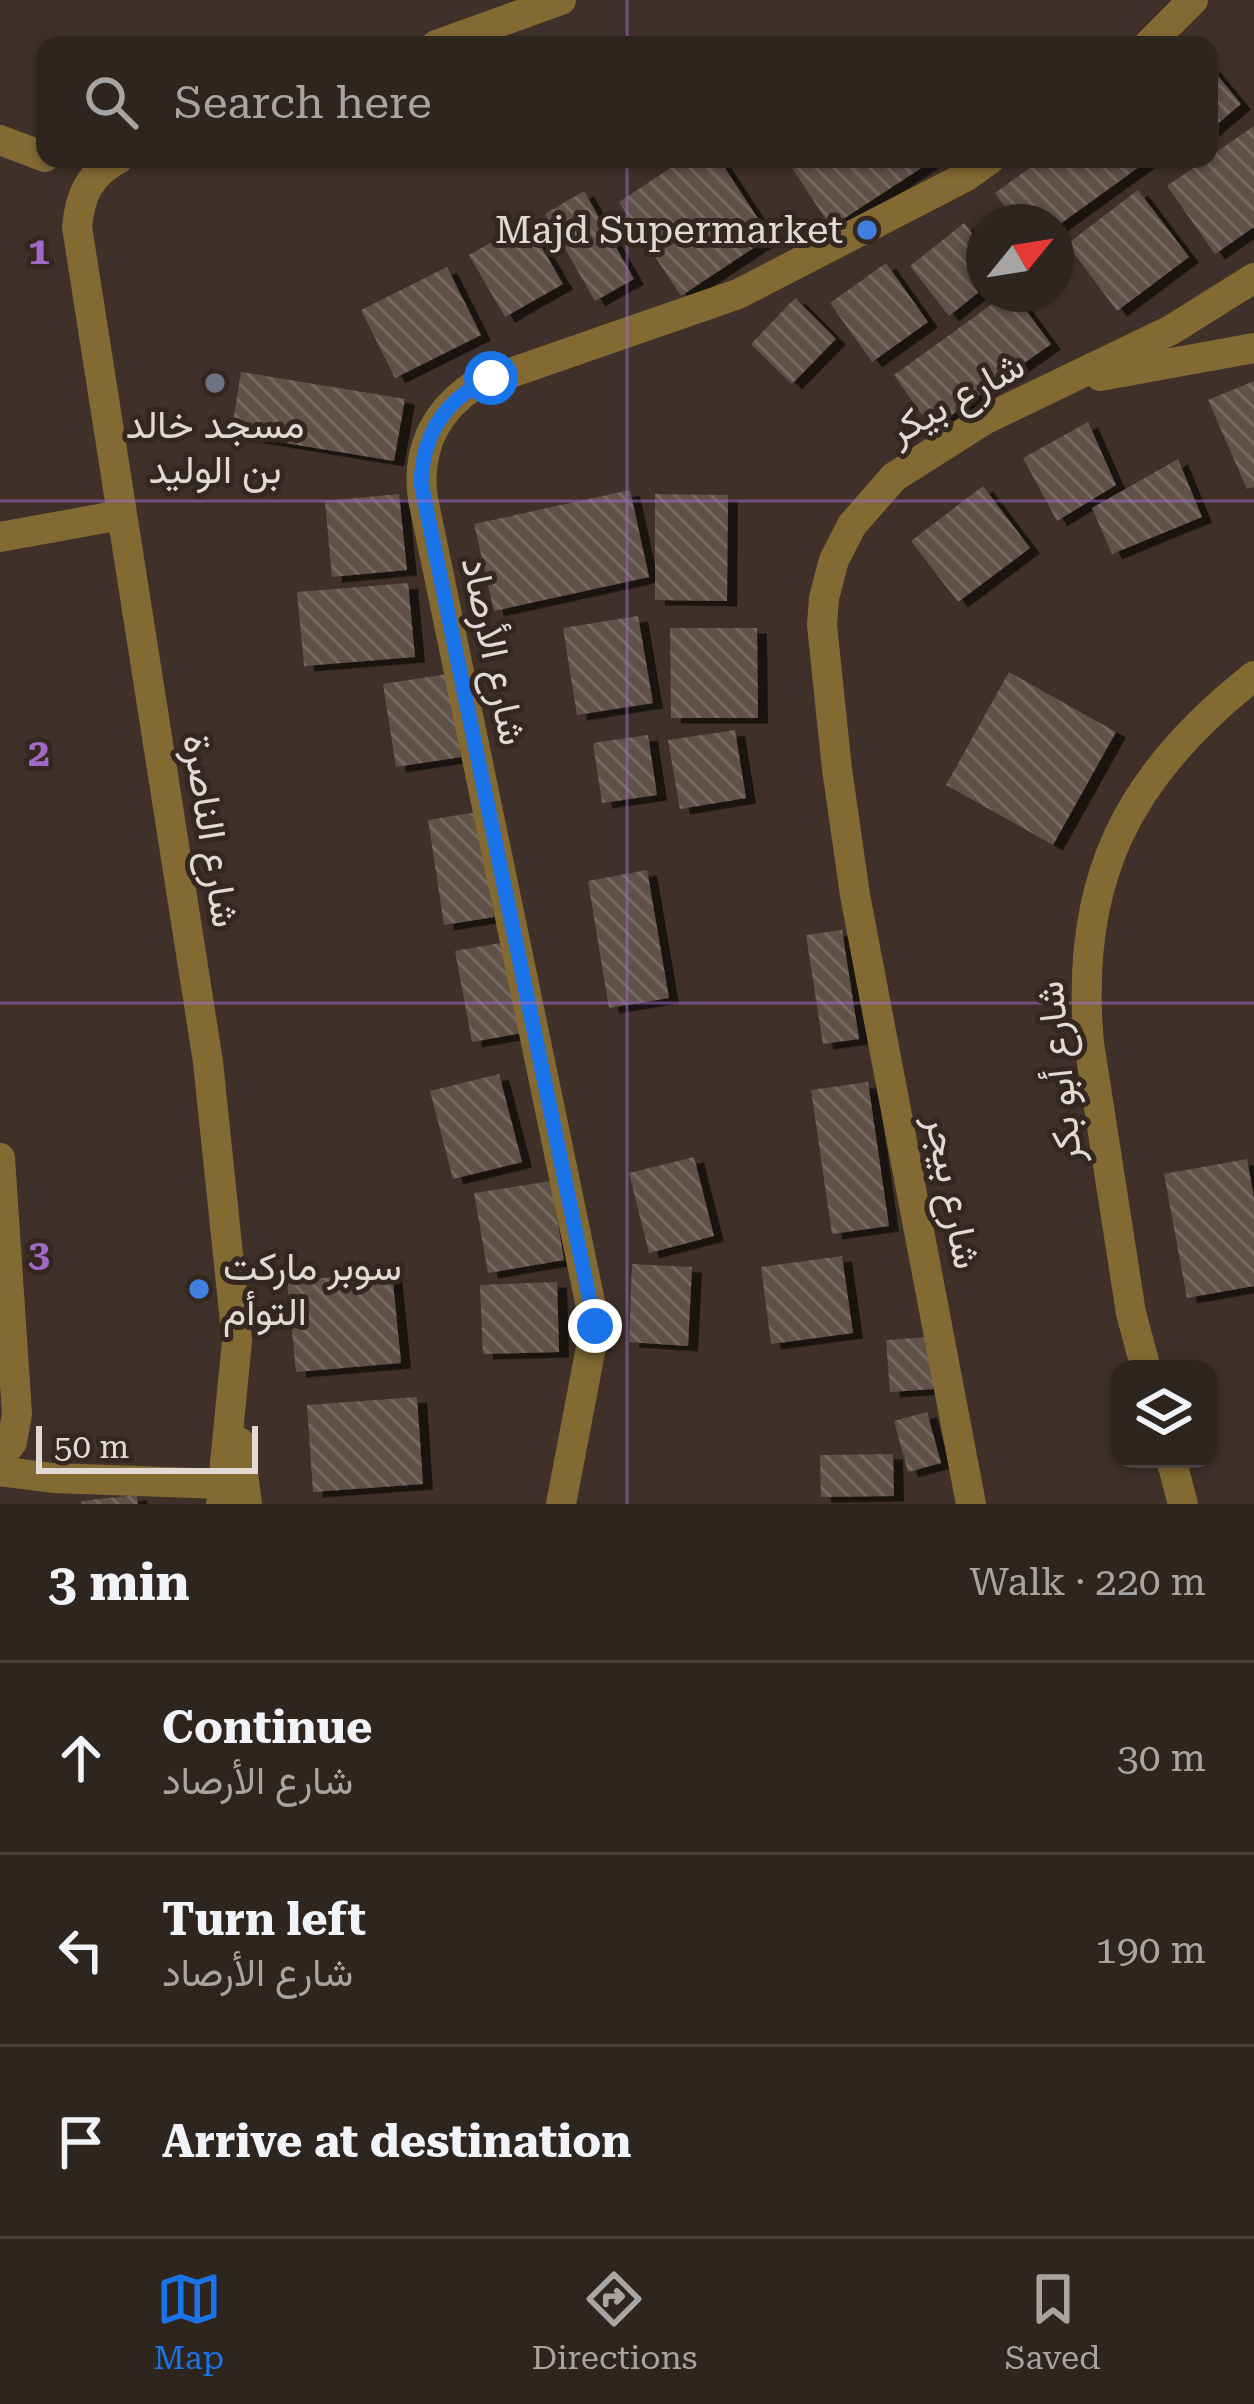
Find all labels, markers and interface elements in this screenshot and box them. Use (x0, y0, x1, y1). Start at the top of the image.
search box (36, 36, 1218, 168)
icon: search (78, 69, 144, 135)
text: Search here (174, 76, 432, 129)
north arrow (966, 204, 1074, 312)
place label: Majd Supermarket (495, 207, 843, 253)
marker: Majd Supermarket (854, 217, 880, 243)
text: 1 (28, 228, 50, 274)
street label: شارع بيكر (879, 342, 1034, 457)
route start (464, 351, 518, 405)
marker: مسجد خالد بن الوليد (202, 370, 228, 396)
place label: مسجد خالد بن الوليد (125, 402, 305, 494)
street label: شارع الأرصاد (449, 553, 536, 750)
text: 2 (28, 730, 50, 776)
street label: شارع الناصرة (170, 731, 249, 931)
street label: شارع أبو بكر (1027, 979, 1095, 1166)
street label: شارع بيجر (912, 1110, 990, 1273)
text: 3 (28, 1231, 50, 1277)
place label: سوبر ماركت التوأم (223, 1244, 402, 1337)
marker: سوبر ماركت التوأم (186, 1276, 212, 1302)
route end (568, 1299, 622, 1353)
map controls (1110, 1360, 1218, 1468)
button: layers (1110, 1360, 1218, 1468)
scale bar (36, 1420, 258, 1473)
text: 50 m (54, 1427, 129, 1466)
text: 3 min (48, 1553, 190, 1612)
text: Walk · 220 m (970, 1559, 1206, 1605)
text: Continue (162, 1701, 373, 1754)
icon: ahead (48, 1725, 114, 1791)
text: 30 m (1117, 1735, 1206, 1781)
text: شارع الأرصاد (162, 1758, 353, 1804)
text: Turn left (162, 1893, 366, 1946)
icon: left (48, 1917, 114, 1983)
text: 190 m (1095, 1927, 1206, 1973)
text: شارع الأرصاد (162, 1950, 353, 1996)
icon: arrive (48, 2109, 114, 2175)
text: Arrive at destination (162, 2115, 631, 2168)
tab: Map (154, 2266, 224, 2377)
tab: Directions (531, 2266, 697, 2377)
tab: Saved (1005, 2266, 1100, 2377)

